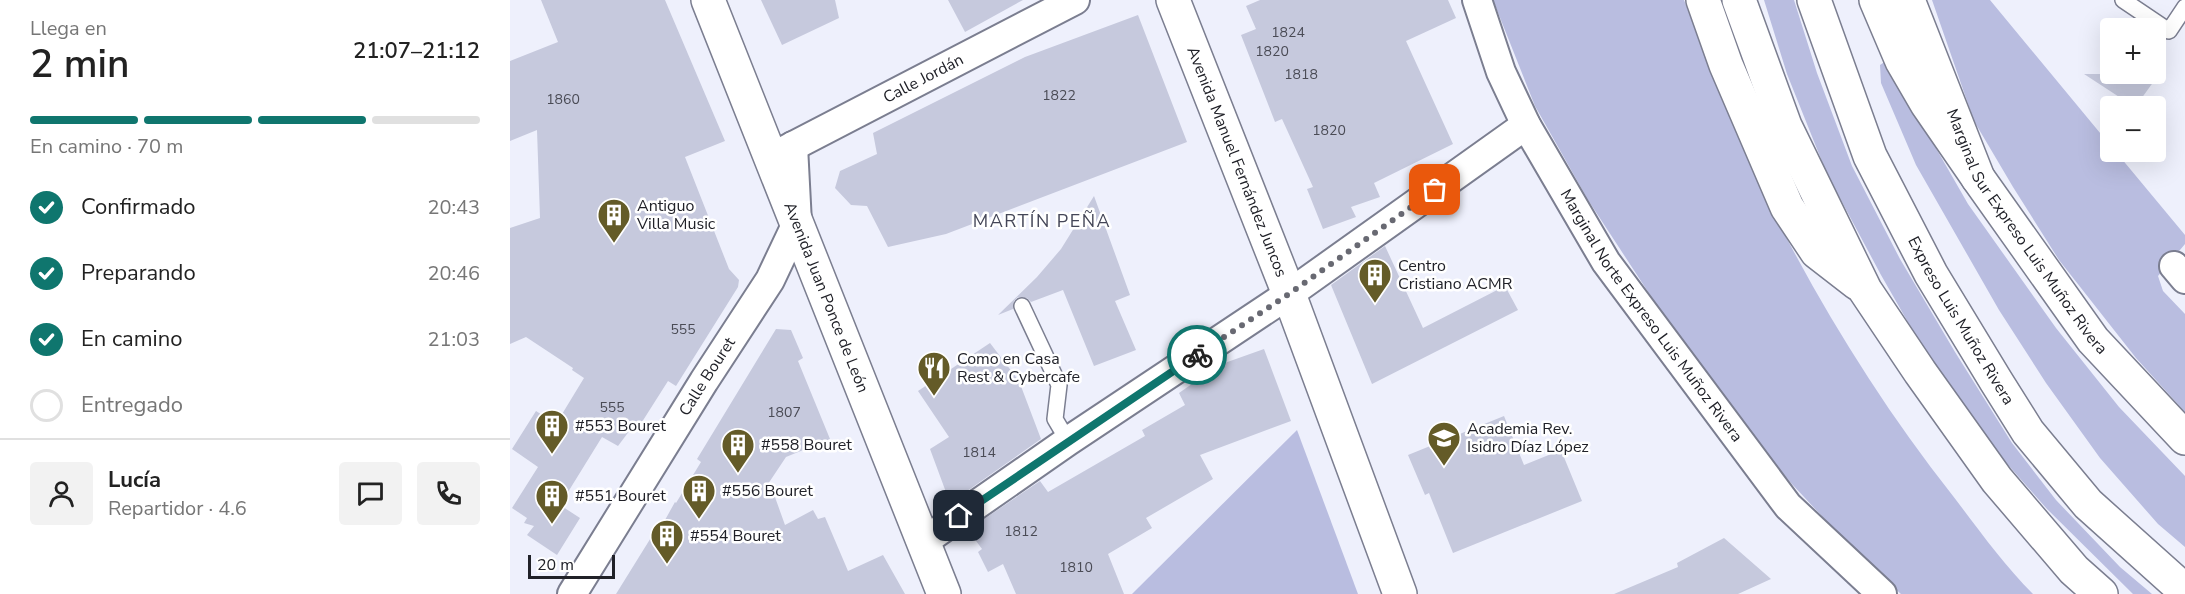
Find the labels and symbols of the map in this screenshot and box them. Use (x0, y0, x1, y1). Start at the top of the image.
house number: 1824 (1271, 23, 1305, 42)
house number: 1820 (1255, 42, 1289, 61)
street label: Avenida Manuel Fernández Juncos (1181, 43, 1292, 280)
street label: Calle Jordán (879, 49, 967, 109)
house number: 1818 (1284, 65, 1318, 84)
house number: 1822 (1042, 86, 1076, 105)
house number: 1860 (546, 90, 580, 109)
street label: Marginal Sur Expreso Luis Muñoz Rivera (1945, 103, 2113, 357)
house number: 1820 (1312, 121, 1346, 140)
pin (1409, 164, 1460, 215)
street label: Marginal Norte Expreso Luis Muñoz Rivera (1555, 185, 1748, 447)
place label: Antiguo Villa Music (636, 195, 716, 235)
building icon: Antiguo Villa Music (596, 197, 632, 244)
street label: Avenida Juan Ponce de León (778, 199, 874, 396)
district label: MARTÍN PEÑA (973, 209, 1111, 233)
street label: Expreso Luis Muñoz Rivera (1903, 234, 2019, 408)
place label: Centro Cristiano ACMR (1398, 255, 1513, 295)
building icon: Centro Cristiano ACMR (1357, 257, 1393, 304)
house number: 555 (670, 320, 696, 339)
courier (1167, 325, 1227, 385)
street label: Calle Bouret (674, 333, 741, 420)
place label: Como en Casa Rest & Cybercafe (957, 348, 1080, 388)
restaurant icon: Como en Casa Rest & Cybercafe (916, 350, 952, 397)
house number: 555 (599, 398, 625, 417)
house number: 1807 (767, 403, 801, 422)
building icon: #553 Bouret (534, 408, 570, 455)
place label: #553 Bouret (575, 415, 666, 437)
place label: Academia Rev. Isidro Díaz López (1467, 418, 1589, 458)
school or university icon: Academia Rev. Isidro Díaz López (1426, 420, 1462, 467)
building icon: #558 Bouret (720, 427, 756, 474)
place label: #558 Bouret (761, 434, 852, 456)
house number: 1814 (962, 443, 996, 462)
building icon: #556 Bouret (681, 473, 717, 520)
building icon: #551 Bouret (534, 478, 570, 525)
place label: #556 Bouret (722, 480, 813, 502)
place label: #551 Bouret (575, 485, 666, 507)
pin (933, 490, 984, 541)
building icon: #554 Bouret (649, 518, 685, 565)
house number: 1812 (1004, 522, 1038, 541)
place label: #554 Bouret (690, 525, 781, 547)
scale bar (528, 552, 615, 580)
house number: 1810 (1059, 558, 1093, 577)

